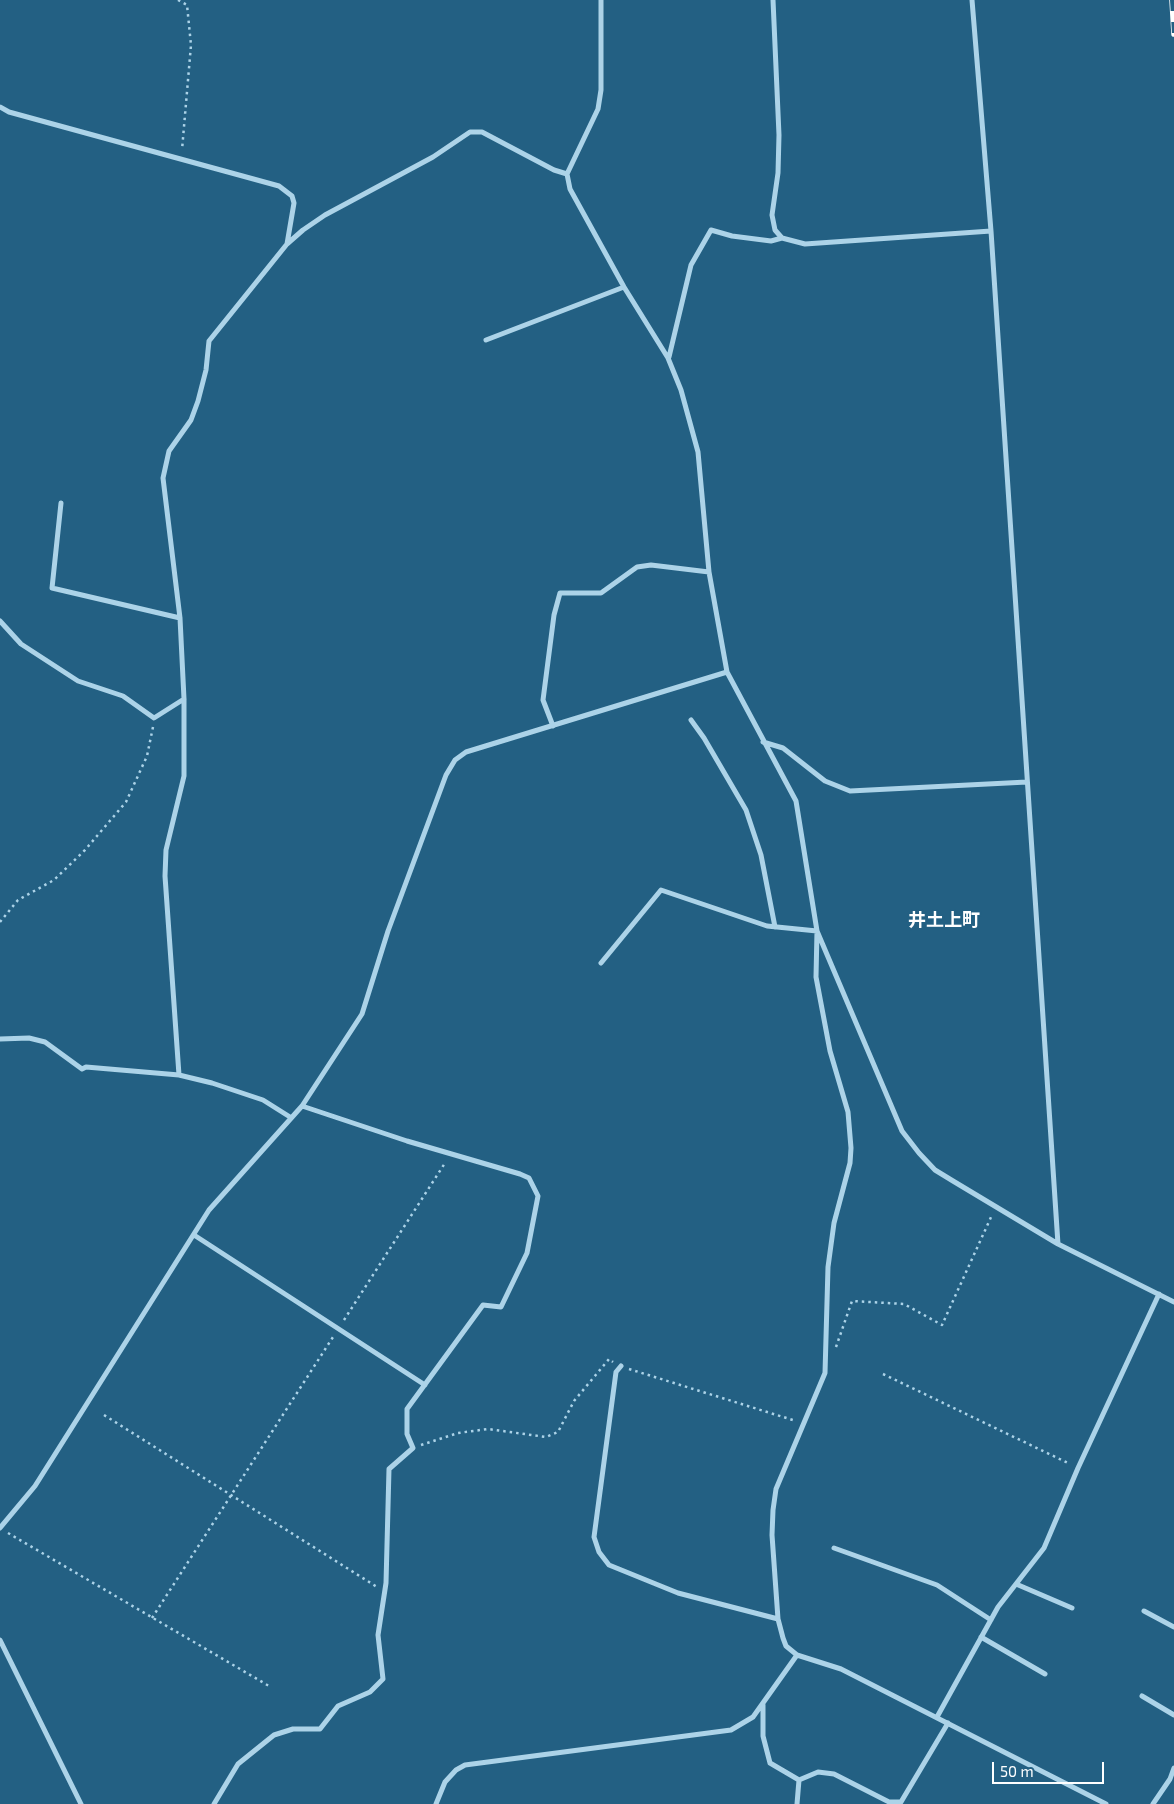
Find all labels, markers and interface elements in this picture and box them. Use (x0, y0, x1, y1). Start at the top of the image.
district label: 井土上町 (908, 909, 980, 931)
scale bar (994, 1752, 1106, 1784)
text: 50 m (1000, 1762, 1034, 1780)

